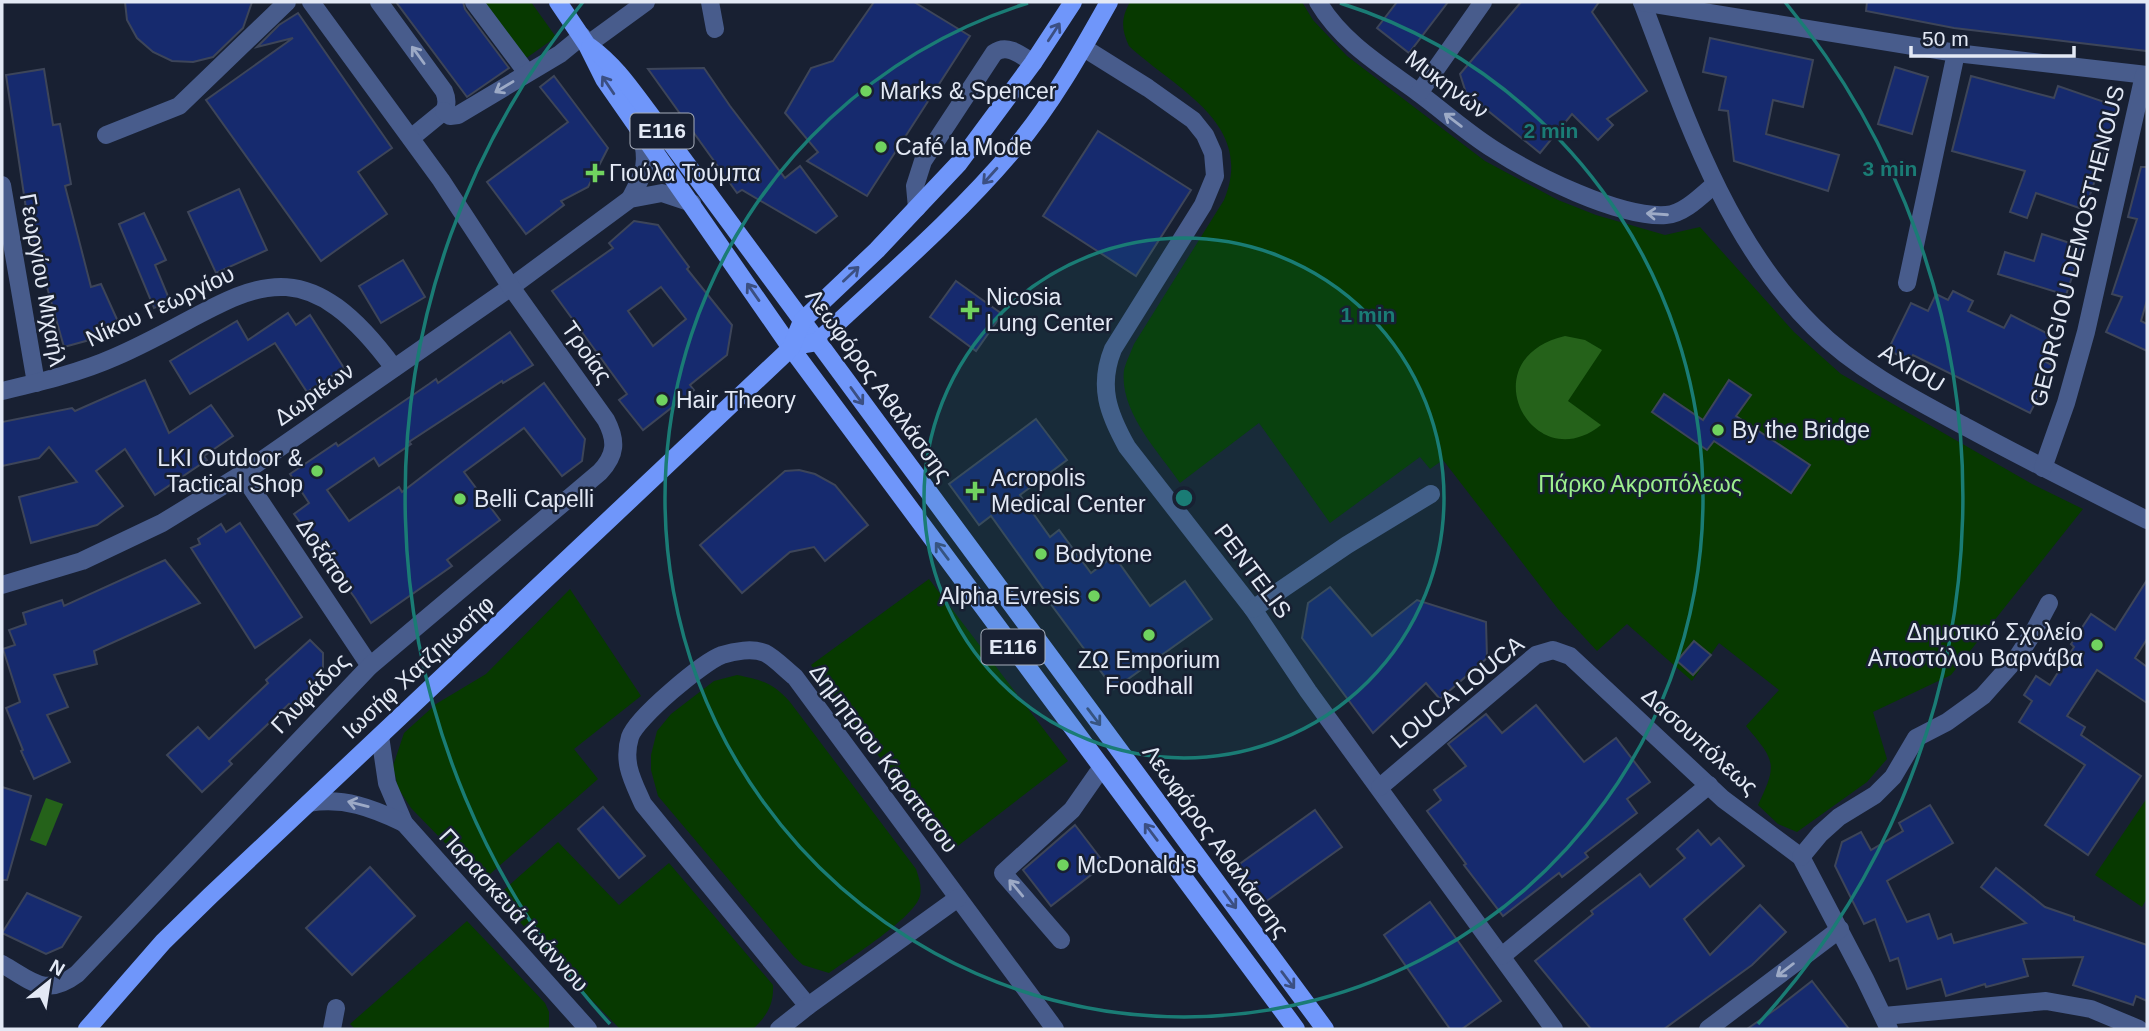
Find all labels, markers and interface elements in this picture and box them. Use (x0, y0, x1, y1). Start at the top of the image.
scale bar (1911, 14, 2074, 58)
one-way arrow (1047, 23, 1061, 43)
text: 50 m (1922, 27, 1969, 50)
street label: Μυκηνών (1400, 44, 1494, 124)
one-way arrow (410, 46, 425, 65)
one-way arrow (601, 76, 615, 95)
place label: Marks & Spencer (880, 78, 1057, 104)
one-way arrow (495, 80, 515, 94)
marker: Marks & Spencer (858, 83, 874, 99)
street label: GEORGIOU DEMOSTHENOUS (2025, 83, 2129, 409)
one-way arrow (1444, 113, 1462, 128)
road number: E116 (630, 114, 694, 148)
text: 2 min (1524, 119, 1578, 142)
place label: Café la Mode (895, 134, 1032, 160)
marker: Café la Mode (873, 139, 889, 155)
text: 3 min (1863, 157, 1917, 180)
place label: Γιούλα Τούμπα (609, 160, 761, 186)
marker: Γιούλα Τούμπα (587, 165, 603, 181)
one-way arrow (982, 167, 998, 185)
street label: Γεωργίου Μιχαήλ (15, 191, 71, 369)
one-way arrow (1646, 207, 1668, 220)
street label: Νίκου Γεωργίου (82, 260, 238, 352)
one-way arrow (842, 266, 859, 283)
one-way arrow (746, 283, 760, 302)
street label: Λεωφόρος Αθαλάσσης (800, 284, 958, 486)
place label: Nicosia Lung Center (986, 284, 1113, 336)
marker: Nicosia Lung Center (960, 300, 980, 320)
text: 1 min (1341, 303, 1395, 326)
street label: Τροίας (556, 316, 618, 388)
street label: AXIOU (1875, 338, 1949, 398)
street label: Δωριέων (269, 357, 359, 431)
place label: Hair Theory (676, 387, 796, 413)
one-way arrow (849, 387, 864, 406)
marker: Hair Theory (654, 392, 670, 408)
place label: By the Bridge (1732, 417, 1870, 443)
marker: By the Bridge (1710, 422, 1726, 438)
place label: LKI Outdoor & Tactical Shop (157, 445, 303, 497)
marker: LKI Outdoor & Tactical Shop (309, 463, 325, 479)
place label: Acropolis Medical Center (991, 465, 1146, 517)
park label: Πάρκο Ακροπόλεως (1538, 471, 1742, 497)
marker: Acropolis Medical Center (965, 481, 985, 501)
place label: Belli Capelli (474, 486, 594, 512)
centre of rings (1172, 486, 1196, 510)
marker: Belli Capelli (452, 491, 468, 507)
street label: Δοξάτου (291, 513, 361, 599)
street label: PENTELIS (1209, 519, 1297, 623)
place label: Bodytone (1055, 541, 1152, 567)
one-way arrow (935, 542, 949, 561)
marker: Bodytone (1033, 546, 1049, 562)
place label: Alpha Evresis (939, 583, 1080, 609)
marker: Alpha Evresis (1086, 588, 1102, 604)
street label: Ιωσήφ Χατζηιωσήφ (337, 590, 499, 744)
place label: Δημοτικό Σχολείο Αποστόλου Βαρνάβα (1868, 619, 2083, 671)
marker: ΖΩ Emporium Foodhall (1141, 627, 1157, 643)
road number: E116 (982, 630, 1044, 664)
street label: LOUCA LOUCA (1385, 630, 1529, 754)
marker: Δημοτικό Σχολείο Αποστόλου Βαρνάβα (2089, 637, 2105, 653)
place label: ΖΩ Emporium Foodhall (1078, 647, 1220, 699)
street label: Γλυφάδος (266, 648, 354, 738)
street label: Δημητριου Καρατασου (805, 658, 963, 858)
street label: Δασουπόλεως (1637, 682, 1763, 800)
one-way arrow (1087, 707, 1102, 726)
street label: Λεωφόρος Αθαλάσσης (1137, 740, 1295, 942)
one-way arrow (347, 797, 370, 810)
street label: Παρασκευά Ιωάννου (434, 823, 594, 997)
one-way arrow (1143, 823, 1158, 842)
place label: McDonald's (1077, 852, 1196, 878)
marker: McDonald's (1055, 857, 1071, 873)
one-way arrow (1008, 880, 1024, 898)
one-way arrow (1222, 890, 1237, 909)
north arrow (14, 947, 84, 1017)
text: N (46, 955, 68, 980)
one-way arrow (1777, 962, 1795, 977)
one-way arrow (1281, 970, 1296, 988)

